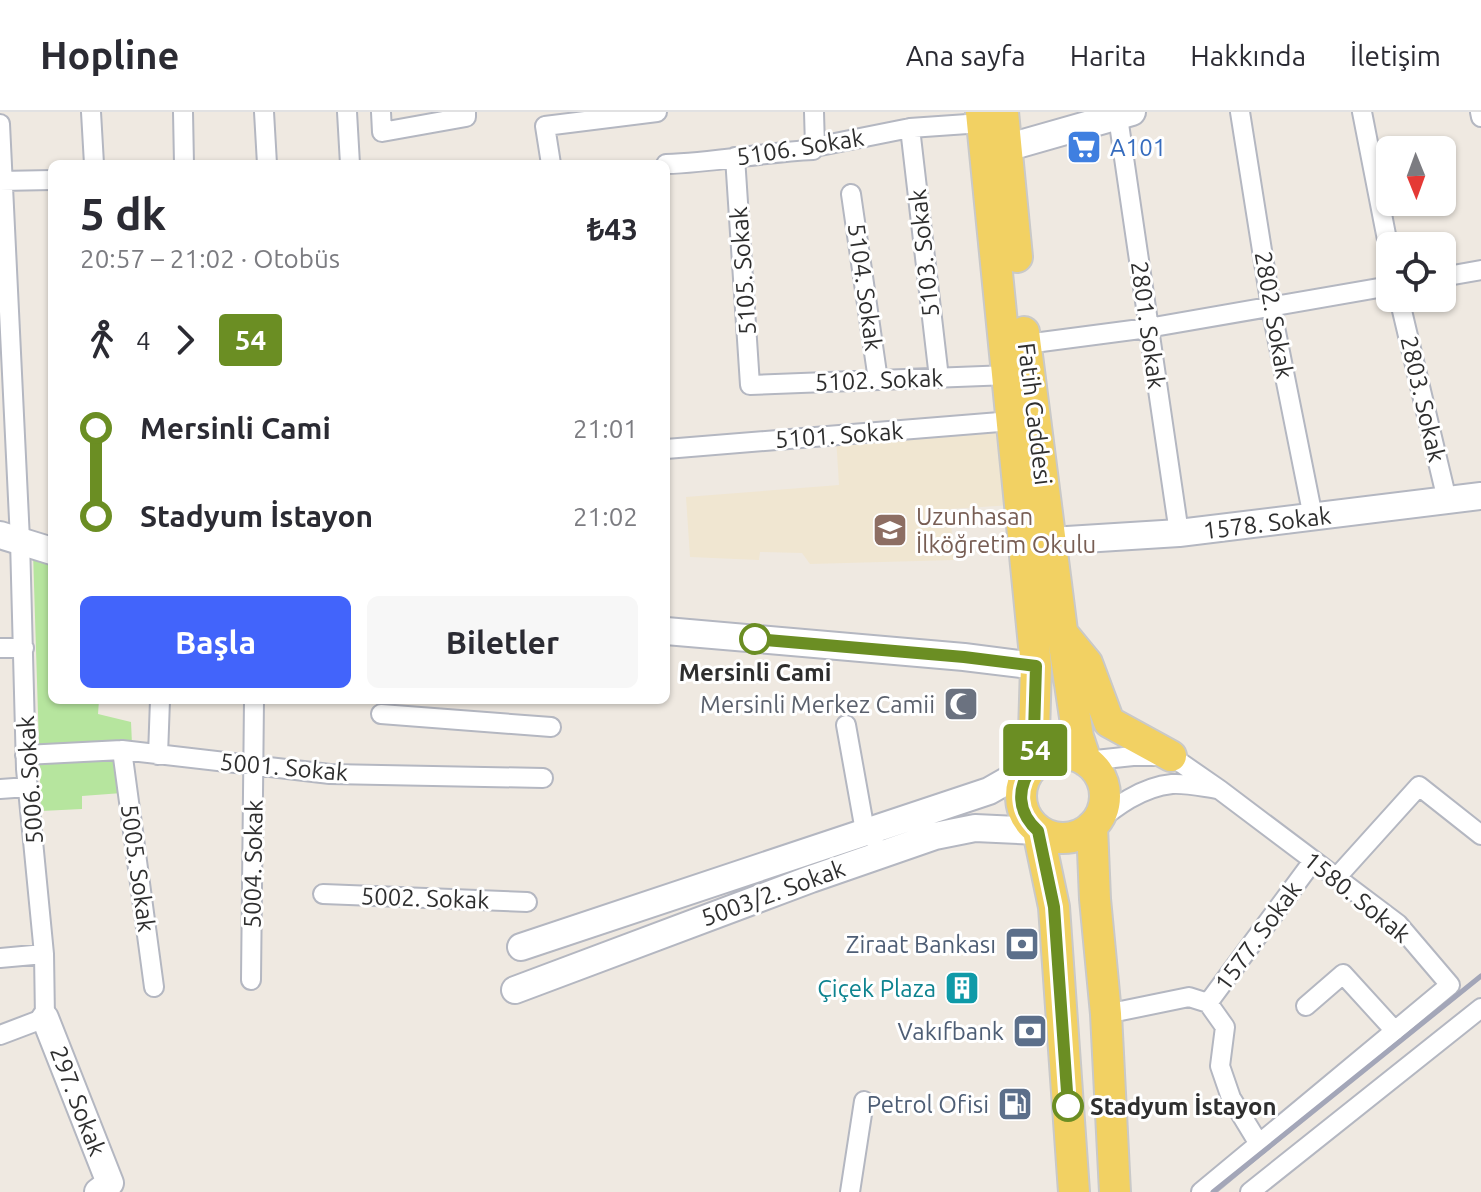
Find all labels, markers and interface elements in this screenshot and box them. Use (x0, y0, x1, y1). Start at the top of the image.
text: Hopline (40, 34, 179, 76)
text: Ana sayfa (906, 40, 1026, 71)
text: Harita (1070, 40, 1146, 71)
text: Hakkında (1190, 40, 1306, 71)
text: İletişim (1350, 40, 1441, 71)
street label: 5106. Sokak (734, 124, 866, 170)
supermarket icon: A101 (1065, 128, 1103, 166)
place label: A101 (1110, 134, 1166, 161)
north arrow (1376, 136, 1456, 216)
map controls (1376, 136, 1456, 312)
street label: 5103. Sokak (904, 188, 944, 318)
text: 5 dk (80, 189, 166, 238)
street label: 5105. Sokak (725, 206, 761, 336)
text: ₺43 (587, 212, 638, 246)
street label: 5104. Sokak (843, 221, 887, 353)
button: locate (1376, 232, 1456, 312)
text: 20:57 – 21:02 · Otobüs (80, 244, 340, 273)
street label: 2802. Sokak (1250, 249, 1298, 381)
street label: 2801. Sokak (1126, 259, 1170, 391)
icon: walk (80, 318, 124, 362)
icon: forward (163, 318, 207, 362)
text: 54 (235, 324, 266, 355)
text: 4 (136, 326, 151, 355)
street label: 2803. Sokak (1395, 333, 1451, 465)
street label: Fatih Caddesi (1013, 341, 1057, 487)
street label: 5102. Sokak (814, 364, 944, 396)
text: Mersinli Cami (140, 411, 331, 445)
text: 21:01 (573, 414, 638, 443)
street label: 5101. Sokak (774, 417, 904, 453)
text: Stadyum İstayon (140, 499, 373, 533)
text: 21:02 (573, 502, 638, 531)
street label: 1578. Sokak (1201, 502, 1333, 544)
place label: Uzunhasan İlköğretim Okulu (916, 503, 1096, 558)
school or university icon: Uzunhasan İlköğretim Okulu (871, 511, 909, 549)
button: Başla (80, 596, 351, 688)
button: Biletler (367, 596, 638, 688)
marker: Mersinli Cami (740, 624, 770, 654)
place label: Mersinli Cami (679, 659, 831, 686)
mosque icon: Mersinli Merkez Camii (942, 685, 980, 723)
place label: Mersinli Merkez Camii (700, 691, 935, 718)
street label: 5006. Sokak (12, 715, 48, 845)
line badge: 54 (999, 724, 1071, 776)
text: 54 (1019, 734, 1051, 765)
street label: 5001. Sokak (219, 748, 349, 786)
street label: 5004. Sokak (238, 799, 268, 929)
street label: 5005. Sokak (116, 802, 160, 934)
street label: 1580. Sokak (1298, 846, 1416, 948)
street label: 5003/2. Sokak (697, 854, 849, 932)
street label: 1577. Sokak (1209, 876, 1307, 996)
street label: 5002. Sokak (360, 882, 490, 914)
bank icon: Ziraat Bankası (1003, 925, 1041, 963)
place label: Ziraat Bankası (846, 931, 996, 958)
building icon: Çiçek Plaza (943, 969, 981, 1007)
place label: Çiçek Plaza (817, 975, 936, 1002)
bank icon: Vakıfbank (1011, 1012, 1049, 1050)
place label: Vakıfbank (898, 1018, 1004, 1045)
street label: 297. Sokak (45, 1042, 111, 1160)
fuel station icon: Petrol Ofisi (996, 1085, 1034, 1123)
place label: Petrol Ofisi (867, 1091, 989, 1118)
marker: Stadyum İstayon (1053, 1091, 1083, 1121)
place label: Stadyum İstayon (1090, 1093, 1276, 1120)

